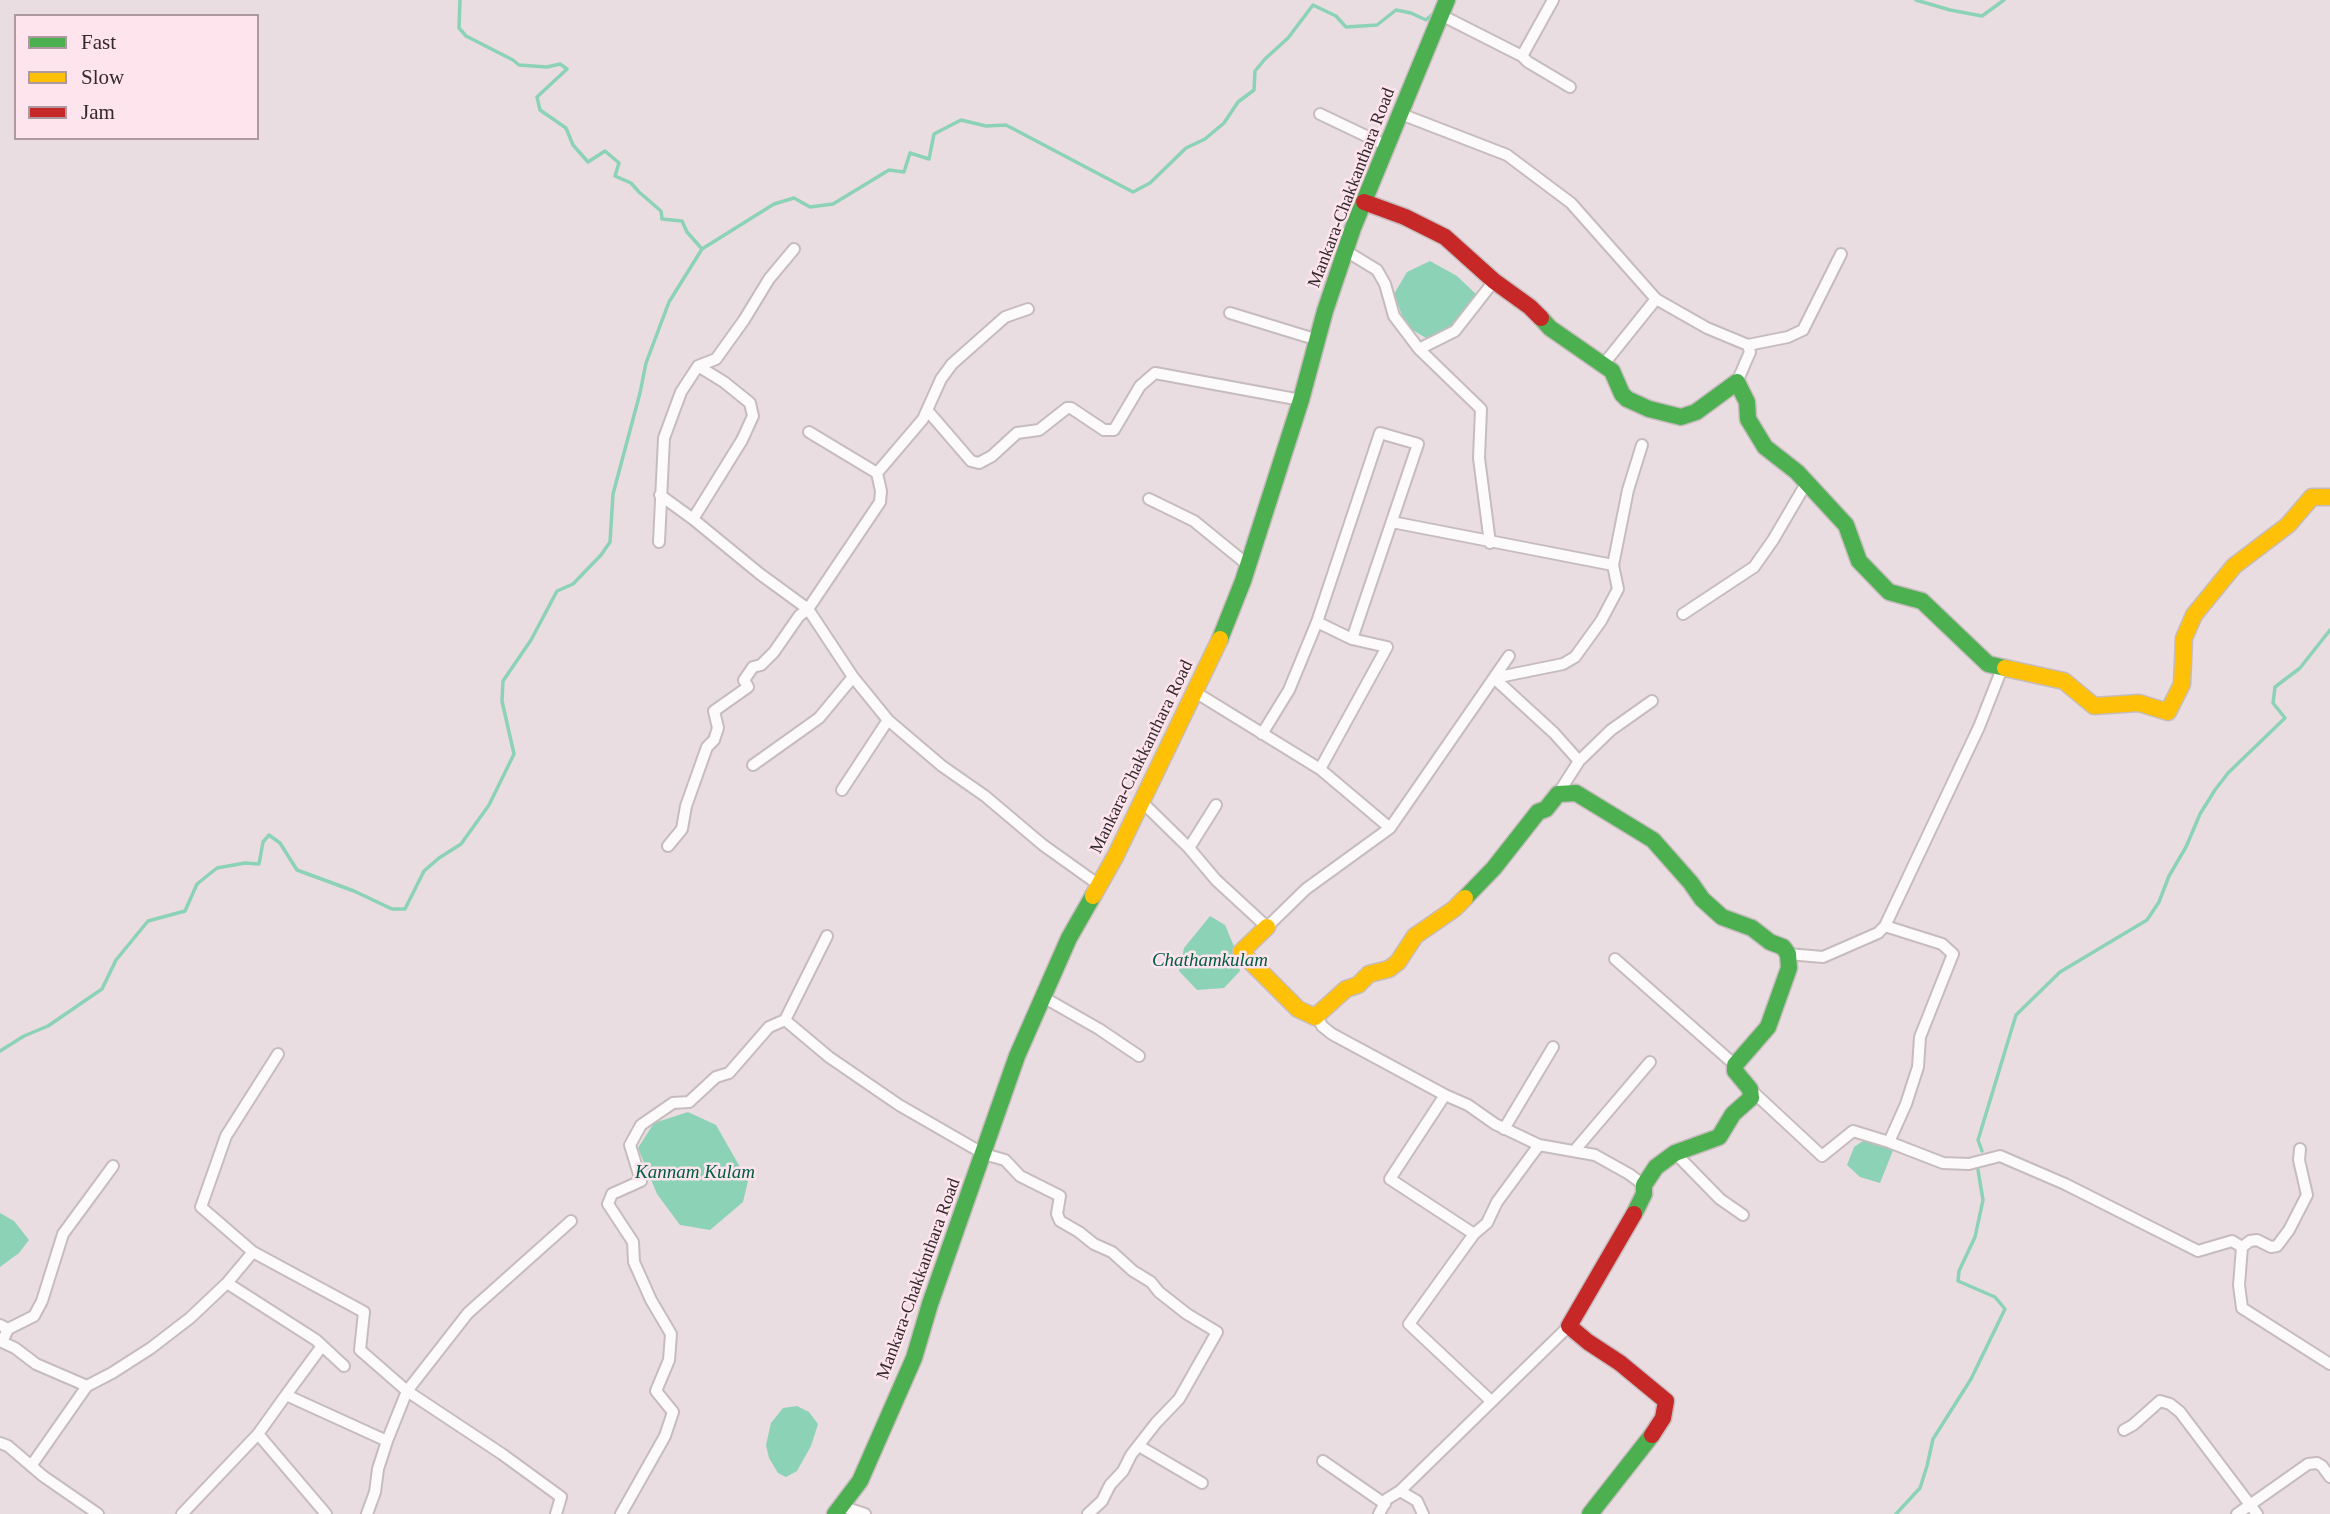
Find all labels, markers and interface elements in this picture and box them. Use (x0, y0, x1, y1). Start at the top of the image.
legend (14, 14, 259, 140)
text: Fast (81, 30, 116, 54)
text: Slow (81, 65, 124, 89)
street label: Mankara-Chakkanthara Road (1304, 85, 1400, 291)
text: Jam (81, 100, 115, 124)
street label: Mankara-Chakkanthara Road (1086, 657, 1198, 857)
water label: Chathamkulam (1152, 950, 1268, 972)
water label: Kannam Kulam (635, 1162, 755, 1184)
street label: Mankara-Chakkanthara Road (873, 1176, 965, 1382)

